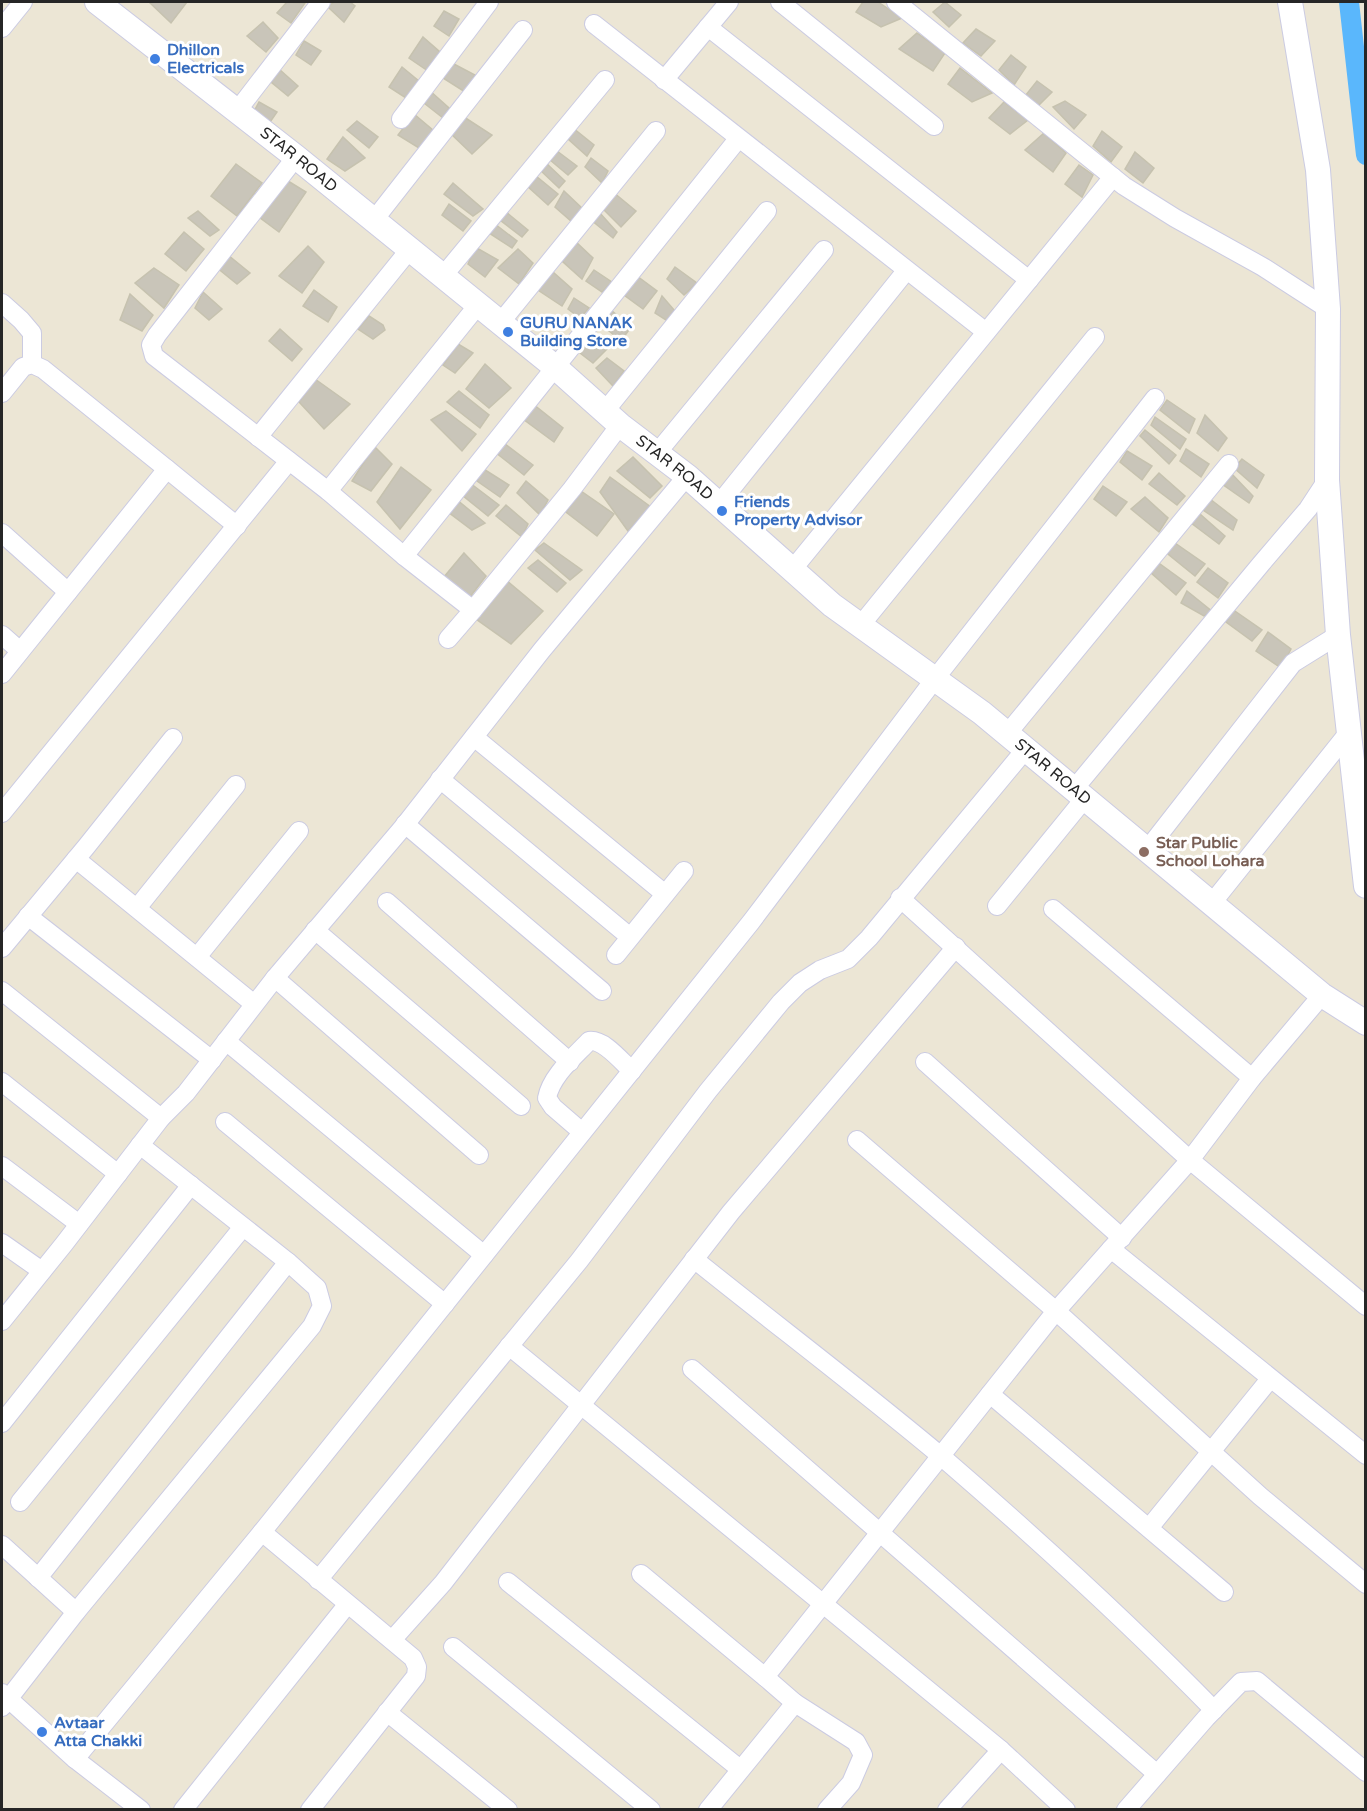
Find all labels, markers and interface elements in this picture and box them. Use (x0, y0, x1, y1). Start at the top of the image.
place label: Dhillon Electricals (167, 40, 245, 78)
marker: Dhillon Electricals (148, 52, 162, 66)
street label: STAR ROAD (256, 123, 342, 197)
place label: GURU NANAK Building Store (520, 313, 632, 351)
marker: GURU NANAK Building Store (501, 325, 515, 339)
street label: STAR ROAD (632, 431, 717, 505)
place label: Friends Property Advisor (734, 492, 863, 530)
marker: Friends Property Advisor (715, 504, 729, 518)
street label: STAR ROAD (1010, 734, 1095, 809)
place label: Star Public School Lohara (1156, 833, 1265, 871)
marker: Star Public School Lohara (1137, 845, 1151, 859)
place label: Avtaar Atta Chakki (54, 1713, 142, 1751)
marker: Avtaar Atta Chakki (35, 1725, 49, 1739)

